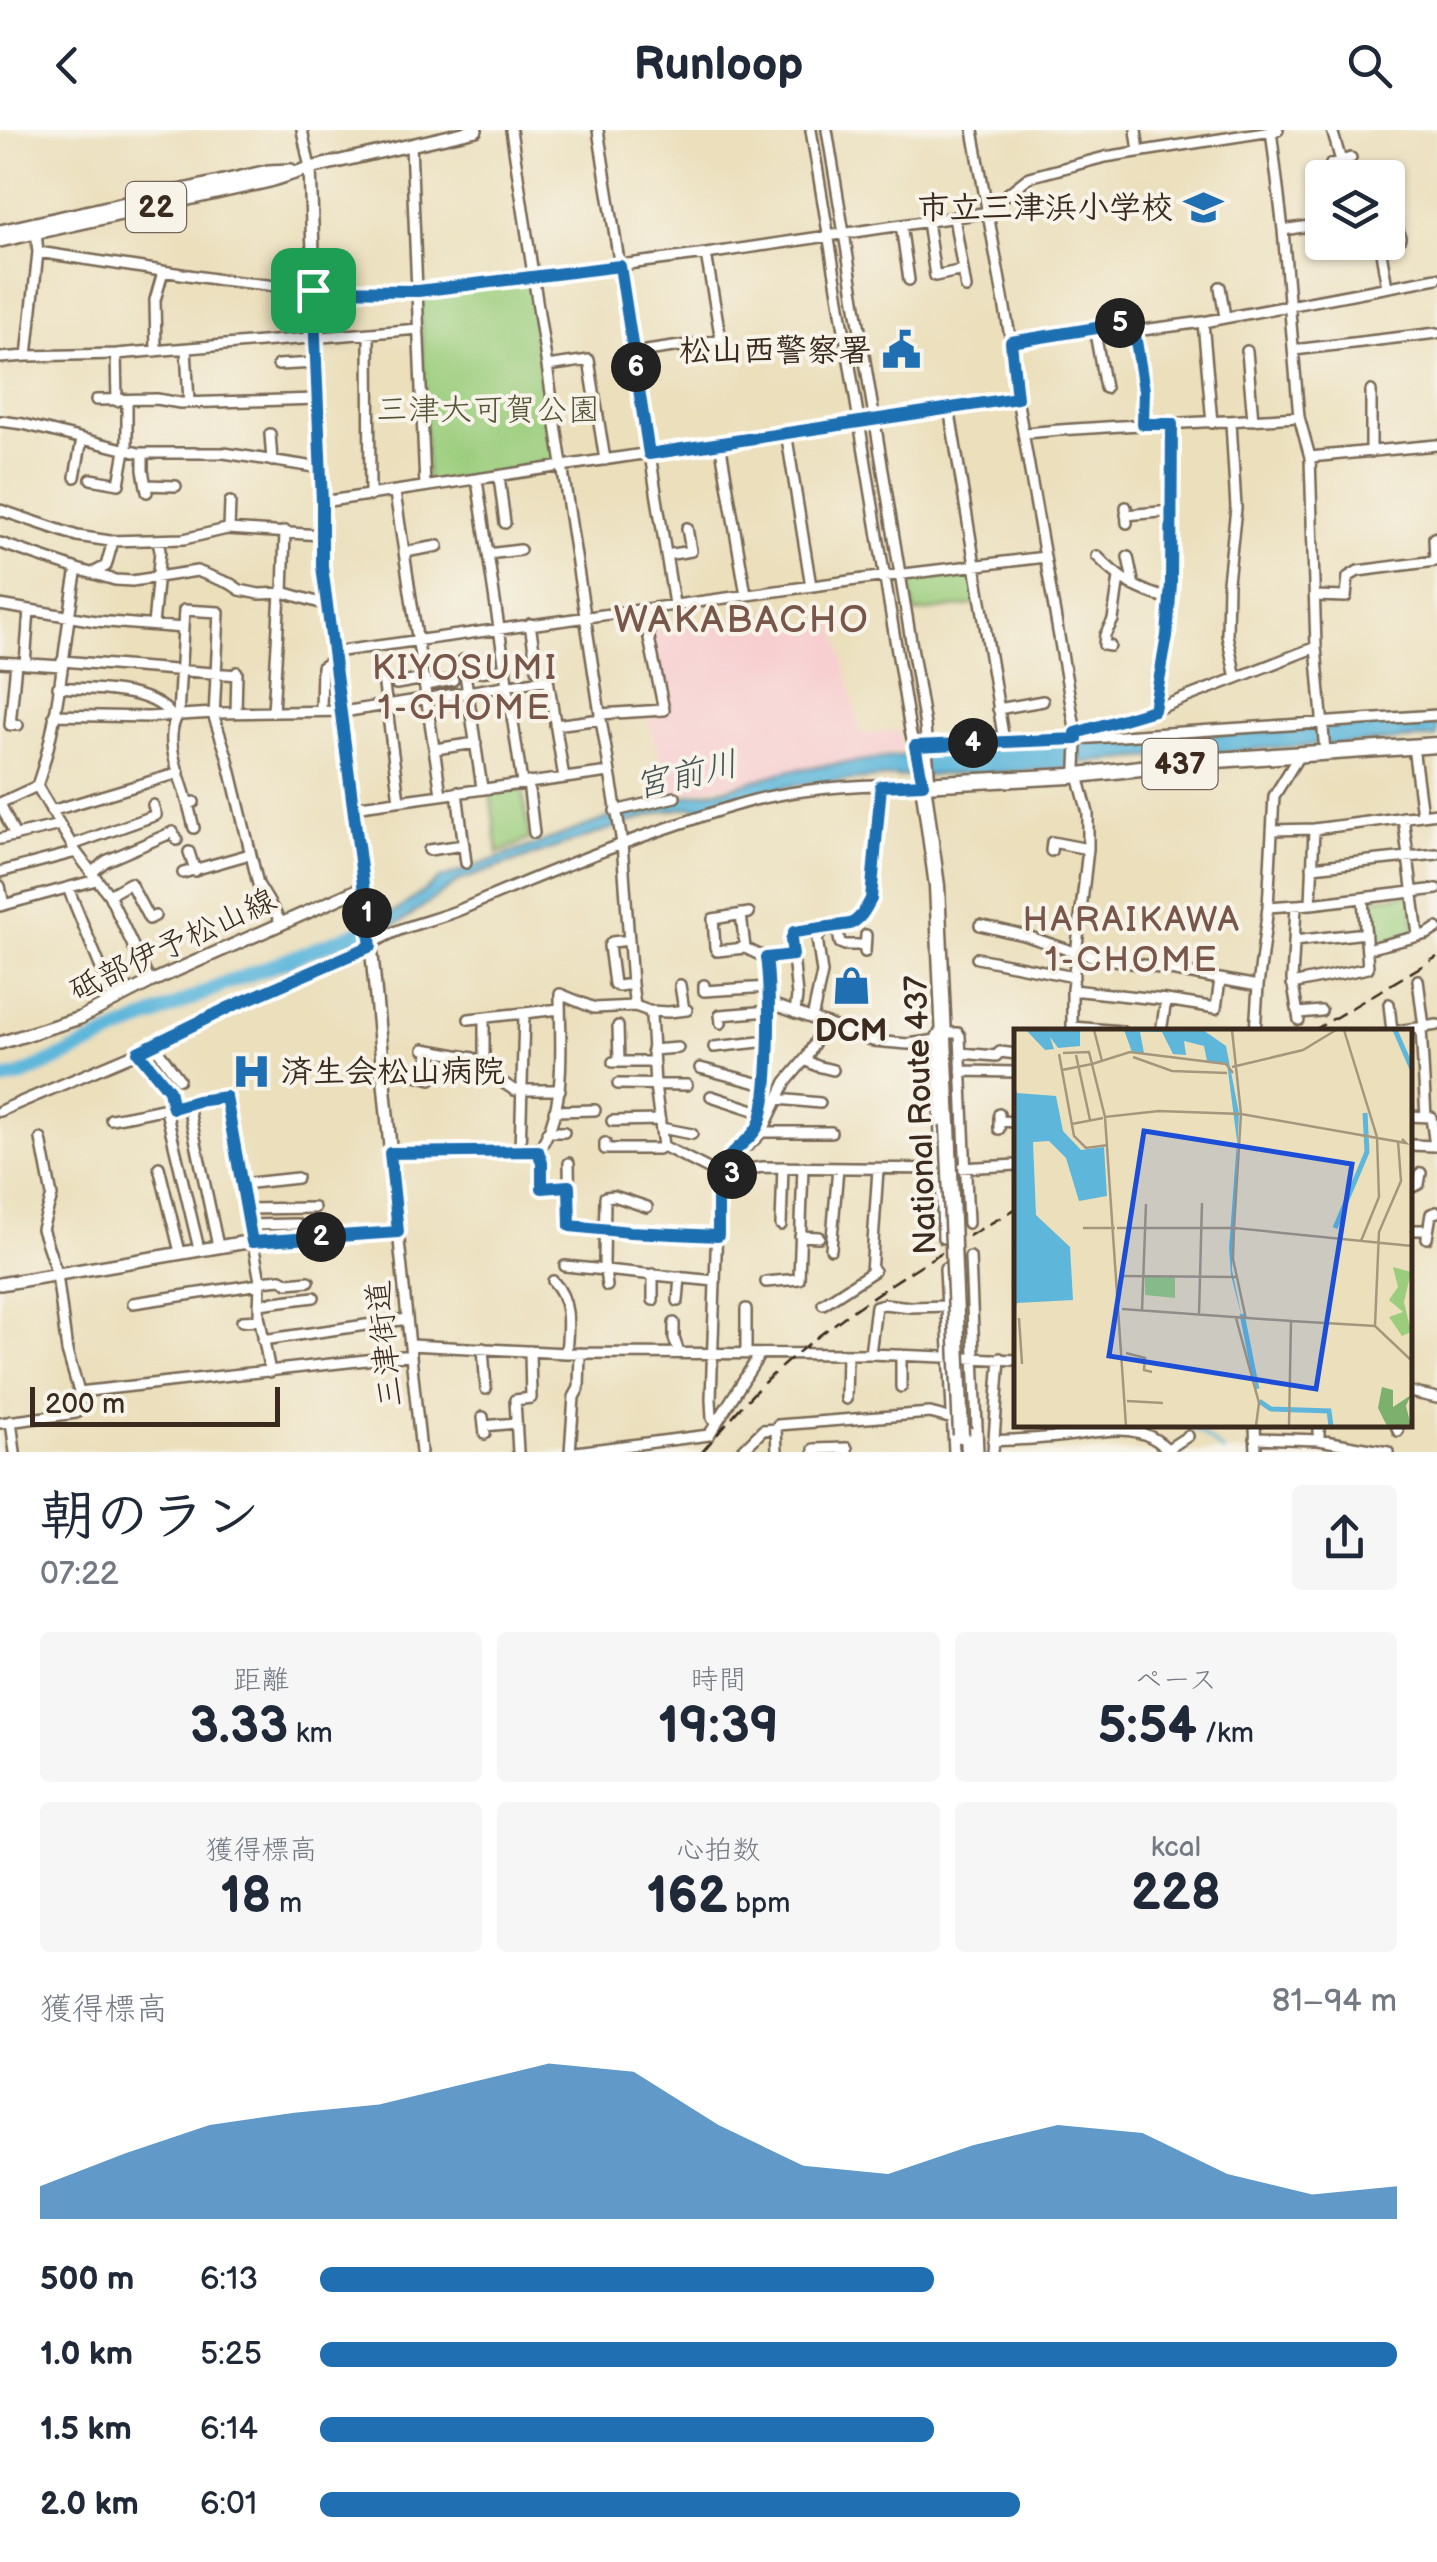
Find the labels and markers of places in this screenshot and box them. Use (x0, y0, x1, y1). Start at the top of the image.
school or university icon: 市立三津浜小学校 (1182, 186, 1224, 228)
place label: 市立三津浜小学校 (917, 189, 1173, 228)
pin (271, 248, 356, 333)
pin: 5 (1095, 298, 1145, 348)
public building icon: 松山西警察署 (880, 329, 922, 371)
place label: 松山西警察署 (679, 332, 871, 371)
pin: 6 (611, 342, 661, 392)
pin: 4 (948, 718, 998, 768)
pin: 1 (342, 888, 392, 938)
shop icon: DCM (830, 964, 872, 1006)
place label: DCM (815, 1012, 887, 1051)
hospital icon: 済生会松山病院 (230, 1050, 272, 1092)
place label: 済生会松山病院 (281, 1053, 505, 1092)
pin: 3 (707, 1149, 757, 1199)
pin: 2 (296, 1212, 346, 1262)

